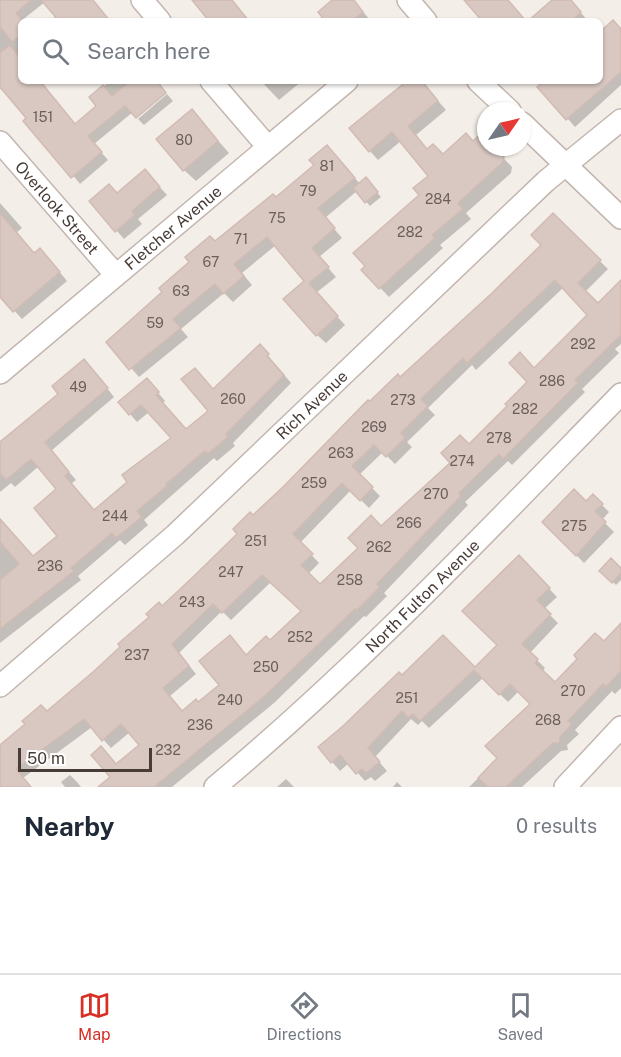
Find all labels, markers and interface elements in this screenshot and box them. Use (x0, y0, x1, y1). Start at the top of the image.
search box (18, 18, 603, 84)
icon: search (39, 35, 72, 68)
text: Search here (87, 38, 211, 64)
north arrow (477, 102, 531, 156)
house number: 151 (33, 109, 53, 125)
house number: 80 (175, 132, 193, 148)
street label: Overlook Street (11, 157, 102, 258)
house number: 81 (320, 158, 334, 174)
street label: Fletcher Avenue (121, 182, 226, 274)
house number: 79 (300, 183, 317, 199)
house number: 284 (425, 191, 451, 207)
house number: 75 (268, 210, 286, 226)
house number: 282 (397, 224, 423, 240)
house number: 71 (234, 231, 248, 247)
house number: 67 (203, 254, 219, 270)
house number: 63 (172, 283, 190, 299)
house number: 59 (146, 315, 164, 331)
house number: 292 (570, 336, 596, 352)
street label: Rich Avenue (272, 367, 352, 443)
house number: 286 (539, 373, 565, 389)
house number: 49 (69, 379, 87, 395)
house number: 260 (220, 391, 246, 407)
house number: 273 (390, 392, 416, 408)
house number: 282 (512, 401, 538, 417)
house number: 269 (361, 419, 387, 435)
house number: 278 (486, 430, 512, 446)
house number: 263 (328, 445, 354, 461)
house number: 274 (449, 453, 475, 469)
house number: 259 (301, 475, 327, 491)
house number: 270 (423, 486, 449, 502)
house number: 244 (102, 508, 128, 524)
house number: 266 (396, 515, 422, 531)
house number: 275 (561, 518, 587, 534)
house number: 251 (244, 533, 268, 549)
street label: North Fulton Avenue (362, 536, 484, 657)
house number: 262 (366, 539, 392, 555)
house number: 236 (37, 558, 63, 574)
house number: 247 (218, 564, 244, 580)
house number: 258 (337, 572, 363, 588)
house number: 243 (179, 594, 205, 610)
house number: 252 (287, 629, 313, 645)
house number: 237 (124, 647, 150, 663)
house number: 250 (253, 659, 279, 675)
house number: 270 (560, 683, 586, 699)
house number: 251 (395, 690, 419, 706)
house number: 240 (217, 692, 243, 708)
house number: 268 (535, 712, 561, 728)
house number: 236 (187, 717, 213, 733)
house number: 232 (155, 742, 181, 758)
scale bar (18, 745, 152, 772)
text: 50 m (27, 749, 65, 768)
text: Nearby (24, 811, 114, 842)
text: 0 results (516, 814, 597, 838)
tab: Map (78, 989, 111, 1044)
tab: Directions (267, 989, 342, 1044)
tab: Saved (497, 989, 543, 1044)

